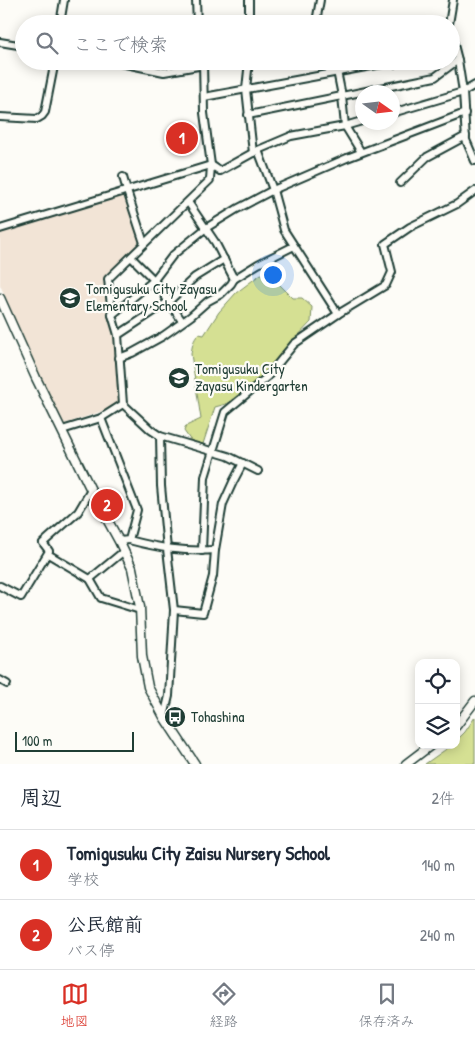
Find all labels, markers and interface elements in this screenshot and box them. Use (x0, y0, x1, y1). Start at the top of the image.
search box (15, 15, 460, 70)
icon: search (33, 29, 61, 57)
text: ここで検索 (73, 31, 168, 57)
north arrow (355, 85, 400, 130)
pin: 1 (166, 119, 198, 157)
your location (260, 262, 286, 288)
place label: Tomigusuku City Zayasu Elementary School (86, 278, 217, 316)
school or university icon: Tomigusuku City Zayasu Elementary School (58, 286, 82, 310)
place label: Tomigusuku City Zayasu Kindergarten (195, 358, 308, 396)
school or university icon: Tomigusuku City Zayasu Kindergarten (167, 366, 191, 390)
pin: 2 (91, 486, 123, 524)
map controls (415, 659, 460, 749)
button: locate (415, 659, 460, 704)
button: layers (415, 704, 460, 749)
bus stop icon: Tohashina (163, 705, 187, 729)
place label: Tohashina (191, 706, 244, 727)
scale bar (15, 729, 134, 752)
text: 100 m (22, 731, 52, 750)
text: 周辺 (20, 783, 62, 812)
text: 2件 (432, 787, 455, 809)
text: Tomigusuku City Zaisu Nursery School (67, 840, 330, 866)
text: 1 (33, 854, 39, 876)
text: 140 m (421, 854, 455, 876)
text: 学校 (67, 868, 99, 890)
text: 公民館前 (67, 911, 143, 937)
text: 2 (32, 924, 40, 946)
text: 240 m (420, 924, 455, 946)
text: バス停 (67, 939, 115, 961)
tab: 地図 (61, 980, 89, 1030)
tab: 経路 (210, 980, 238, 1030)
tab: 保存済み (359, 980, 415, 1030)

